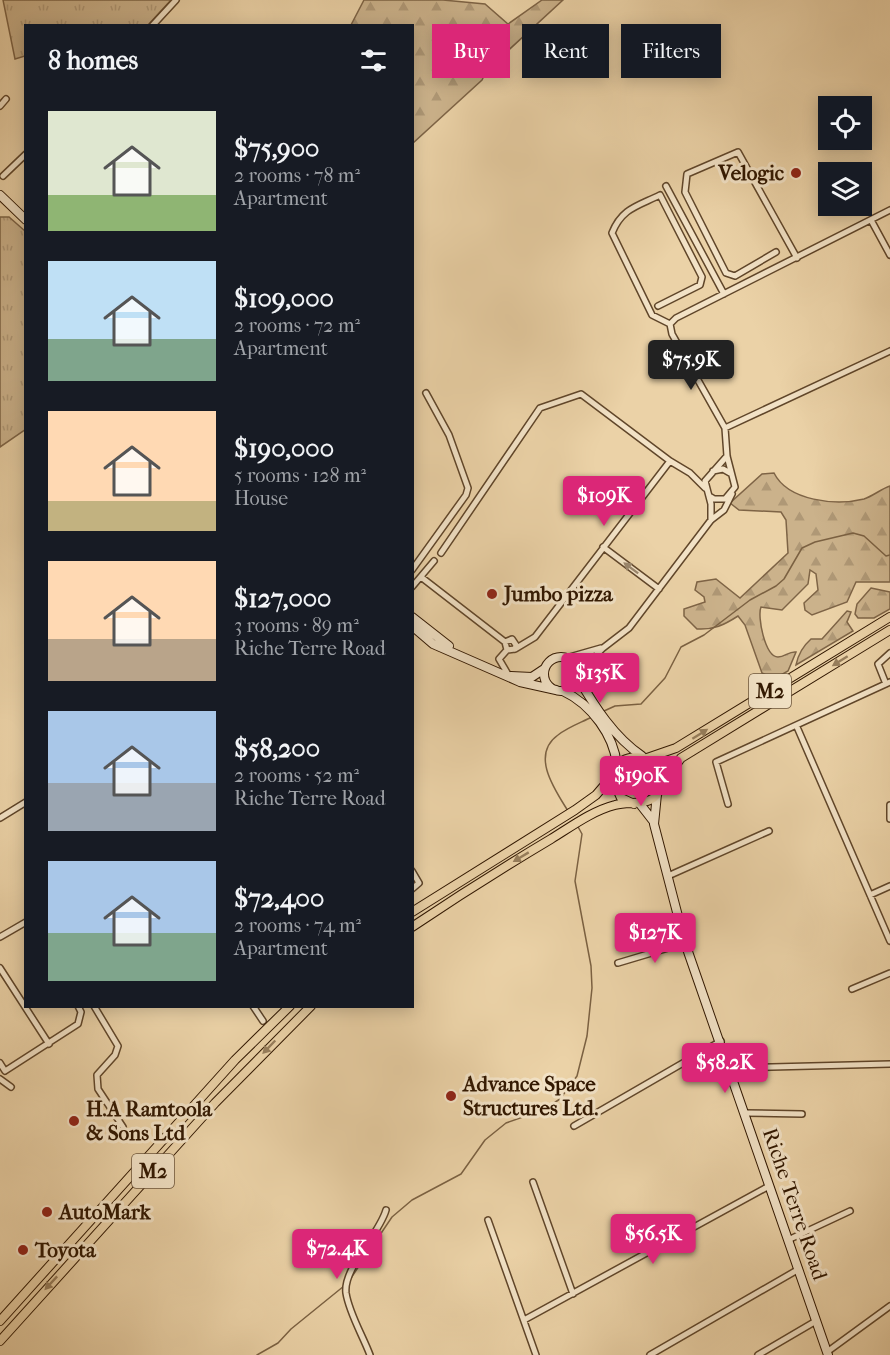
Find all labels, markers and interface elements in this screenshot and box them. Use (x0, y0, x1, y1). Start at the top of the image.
chip: Buy (432, 24, 510, 78)
chip: Rent (522, 24, 609, 78)
chip: Filters (621, 24, 721, 78)
icon: filters (357, 44, 390, 77)
text: 8 homes (48, 45, 138, 76)
map controls (818, 96, 872, 216)
button: locate (818, 96, 872, 150)
text: $75,900 (234, 133, 319, 164)
icon: home (96, 135, 168, 207)
place label: Velogic (717, 161, 784, 185)
button: layers (818, 162, 872, 216)
text: 2 rooms · 78 m² (234, 164, 360, 187)
marker: Velogic (789, 166, 803, 180)
text: Apartment (234, 187, 328, 210)
text: $109,000 (234, 283, 334, 314)
icon: home (96, 285, 168, 357)
text: 2 rooms · 72 m² (234, 314, 360, 337)
text: Apartment (234, 337, 328, 360)
pin: $75.9K (642, 340, 740, 391)
text: $75.9K (662, 348, 720, 371)
text: $190,000 (234, 433, 334, 464)
icon: home (96, 435, 168, 507)
text: 5 rooms · 128 m² (234, 464, 366, 487)
pin: $109K (562, 476, 646, 527)
text: $109K (577, 484, 631, 507)
text: House (234, 487, 288, 510)
one-way arrow (624, 562, 640, 574)
place label: Jumbo pizza (502, 582, 614, 606)
text: $127,000 (234, 583, 331, 614)
icon: home (96, 585, 168, 657)
marker: Jumbo pizza (485, 587, 499, 601)
text: 3 rooms · 89 m² (234, 614, 359, 637)
text: Riche Terre Road (234, 637, 386, 660)
pin: $135K (558, 653, 642, 704)
one-way arrow (832, 656, 848, 667)
text: $135K (575, 661, 625, 684)
road number: M2 (749, 674, 791, 708)
one-way arrow (692, 728, 708, 739)
text: $58,200 (234, 733, 320, 764)
icon: home (96, 735, 168, 807)
pin: $190K (599, 756, 683, 807)
text: 2 rooms · 52 m² (234, 764, 359, 787)
text: $190K (614, 764, 668, 787)
text: Riche Terre Road (234, 787, 386, 810)
one-way arrow (513, 851, 529, 862)
text: $72,400 (234, 883, 324, 914)
icon: home (96, 885, 168, 957)
pin: $127K (613, 913, 697, 964)
text: 2 rooms · 74 m² (234, 914, 361, 937)
text: $127K (629, 921, 681, 944)
text: Apartment (234, 937, 328, 960)
one-way arrow (262, 1040, 276, 1055)
pin: $58.2K (676, 1043, 774, 1094)
text: $58.2K (696, 1051, 754, 1074)
place label: Advance Space Structures Ltd. (461, 1072, 598, 1120)
marker: Advance Space Structures Ltd. (444, 1089, 458, 1103)
place label: H.A Ramtoola & Sons Ltd (86, 1097, 213, 1145)
marker: H.A Ramtoola & Sons Ltd (67, 1114, 81, 1128)
street label: Riche Terre Road (758, 1125, 832, 1284)
road number: M2 (132, 1154, 174, 1188)
place label: AutoMark (57, 1200, 152, 1224)
marker: AutoMark (40, 1205, 54, 1219)
pin: $56.5K (604, 1214, 702, 1265)
text: $56.5K (625, 1222, 681, 1245)
pin: $72.4K (288, 1229, 386, 1280)
text: $72.4K (306, 1237, 368, 1260)
place label: Toyota (34, 1238, 97, 1262)
marker: Toyota (16, 1243, 30, 1257)
one-way arrow (44, 1275, 58, 1290)

